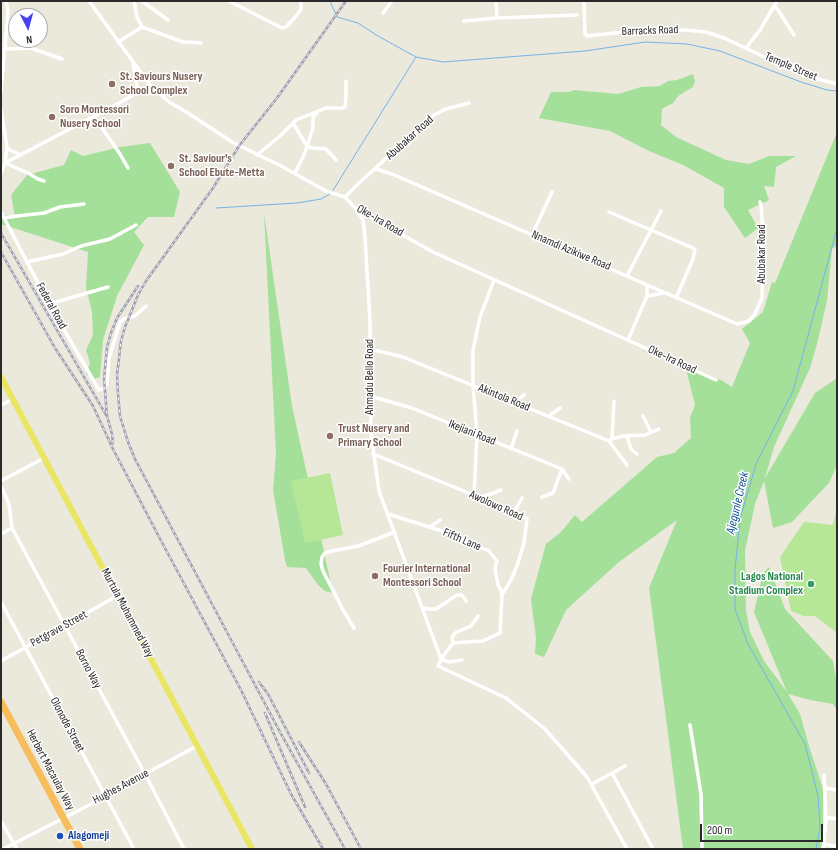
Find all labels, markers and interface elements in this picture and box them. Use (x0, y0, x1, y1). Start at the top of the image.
north arrow (8, 8, 48, 48)
street label: Barracks Road (621, 23, 679, 39)
text: N (26, 33, 33, 46)
street label: Temple Street (762, 49, 820, 85)
place label: St. Saviours Nusery School Complex (120, 70, 203, 98)
marker: St. Saviours Nusery School Complex (107, 79, 117, 89)
place label: Soro Montessori Nusery School (60, 103, 129, 131)
marker: Soro Montessori Nusery School (47, 112, 57, 122)
street label: Abubakar Road (383, 113, 437, 163)
place label: St. Saviour's School Ebute-Metta (179, 152, 264, 180)
marker: St. Saviour's School Ebute-Metta (166, 161, 176, 171)
street label: Oke-Ira Road (354, 202, 406, 240)
street label: Abubakar Road (755, 224, 769, 284)
street label: Nnamdi Azikiwe Road (529, 228, 613, 274)
street label: Federal Road (32, 280, 70, 332)
street label: Ahmadu Bello Road (363, 339, 377, 415)
street label: Oke-Ira Road (646, 343, 698, 377)
street label: Akintola Road (476, 381, 532, 415)
street label: Ikejiani Road (446, 417, 498, 449)
place label: Trust Nusery and Primary School (338, 422, 409, 450)
marker: Trust Nusery and Primary School (325, 431, 335, 441)
water label: Ajegunle Creek (723, 470, 753, 536)
street label: Awolowo Road (467, 488, 525, 524)
street label: Fifth Lane (441, 526, 483, 554)
place label: Fourier International Montessori School (383, 562, 470, 590)
street label: Murtula Muhammed Way (97, 566, 157, 660)
place label: Lagos National Stadium Complex (729, 570, 803, 598)
marker: Fourier International Montessori School (370, 571, 380, 581)
marker: Lagos National Stadium Complex (806, 579, 816, 589)
street label: Petgrave Street (28, 608, 90, 650)
street label: Borno Way (72, 647, 104, 691)
street label: Olonode Street (46, 695, 88, 755)
street label: Herbert Macaulay Way (23, 727, 77, 813)
street label: Hughes Avenue (91, 766, 151, 808)
scale bar (702, 816, 825, 842)
text: 200 m (707, 823, 732, 838)
place label: Alagomeji (68, 829, 109, 843)
marker: Alagomeji (55, 831, 65, 841)

